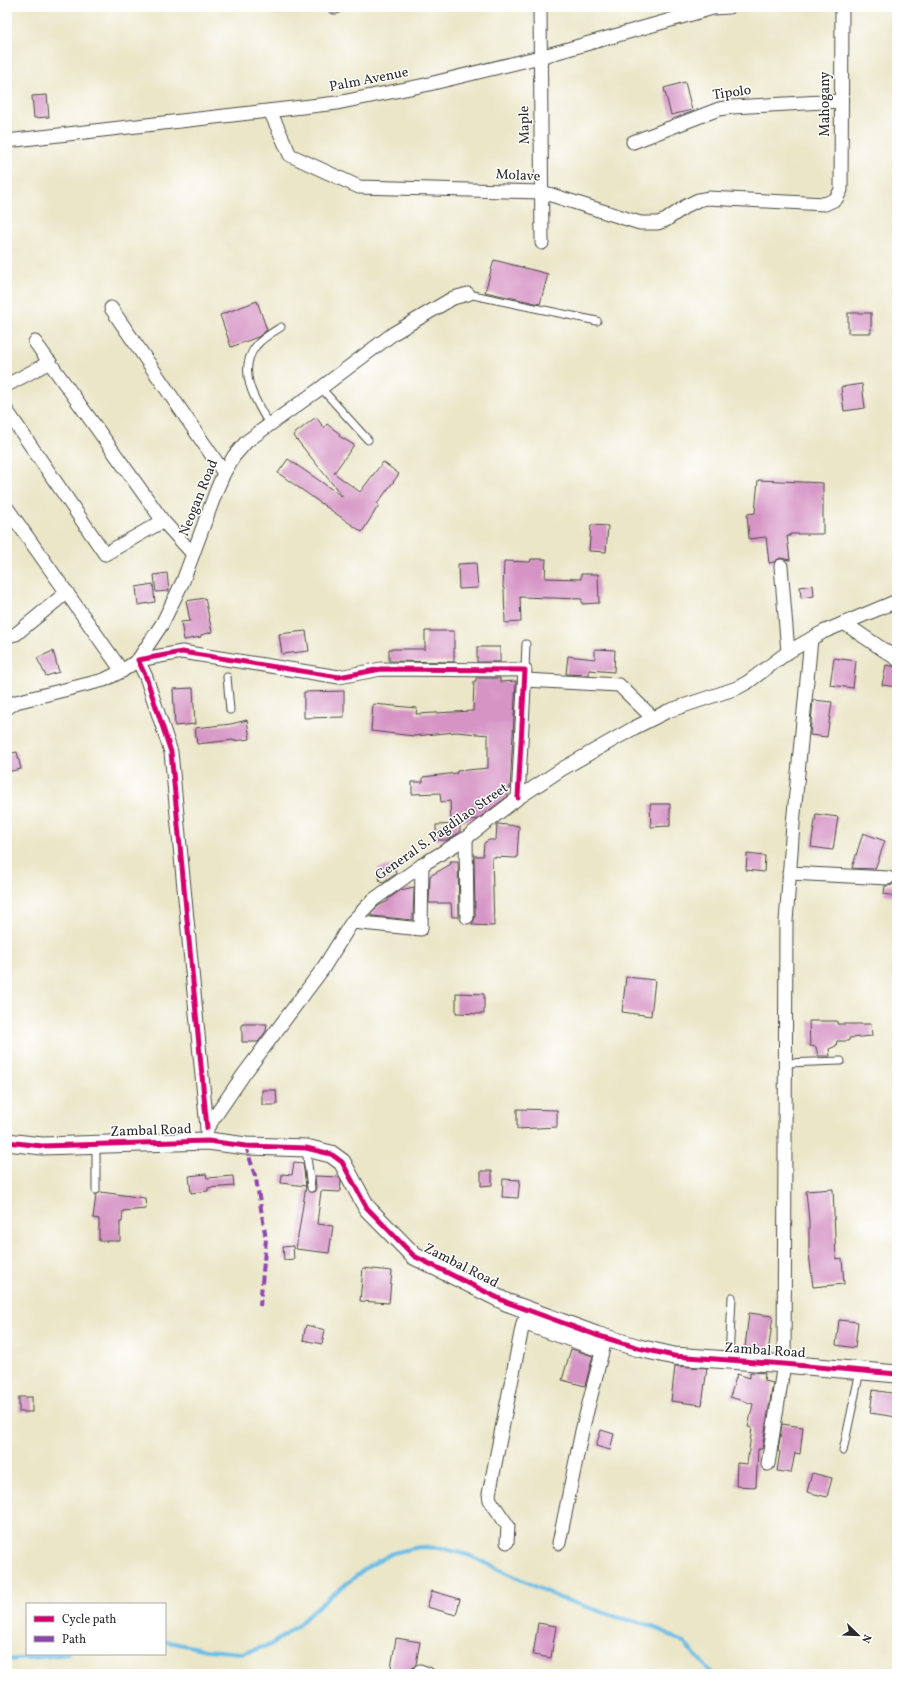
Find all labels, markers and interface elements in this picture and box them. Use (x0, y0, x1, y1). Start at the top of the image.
street label: Palm Avenue (328, 63, 411, 97)
street label: Mahogany (816, 71, 835, 137)
street label: Tipolo (712, 81, 752, 105)
street label: Maple (515, 105, 535, 145)
street label: Molave (495, 165, 541, 187)
street label: Neogan Road (175, 457, 223, 539)
street label: General S. Pagdilao Street (372, 779, 512, 885)
street label: Zambal Road (110, 1120, 192, 1142)
street label: Zambal Road (420, 1239, 502, 1293)
street label: Zambal Road (724, 1339, 806, 1363)
legend (26, 1603, 166, 1655)
text: Cycle path (62, 1612, 117, 1628)
north arrow (838, 1615, 878, 1655)
text: Path (62, 1632, 86, 1648)
text: N (857, 1632, 874, 1645)

